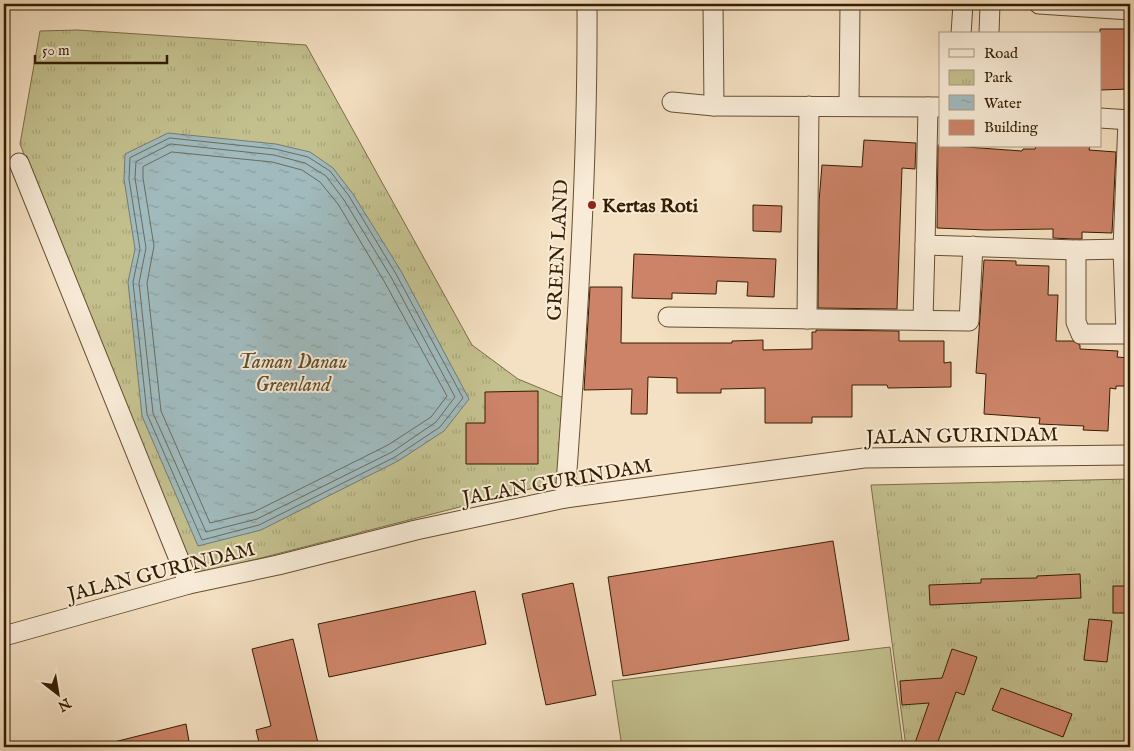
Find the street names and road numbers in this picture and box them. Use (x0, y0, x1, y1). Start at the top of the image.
street label: GREEN LAND (542, 179, 575, 321)
street label: JALAN GURINDAM (864, 422, 1059, 451)
street label: JALAN GURINDAM (458, 453, 654, 512)
street label: JALAN GURINDAM (63, 537, 258, 608)

